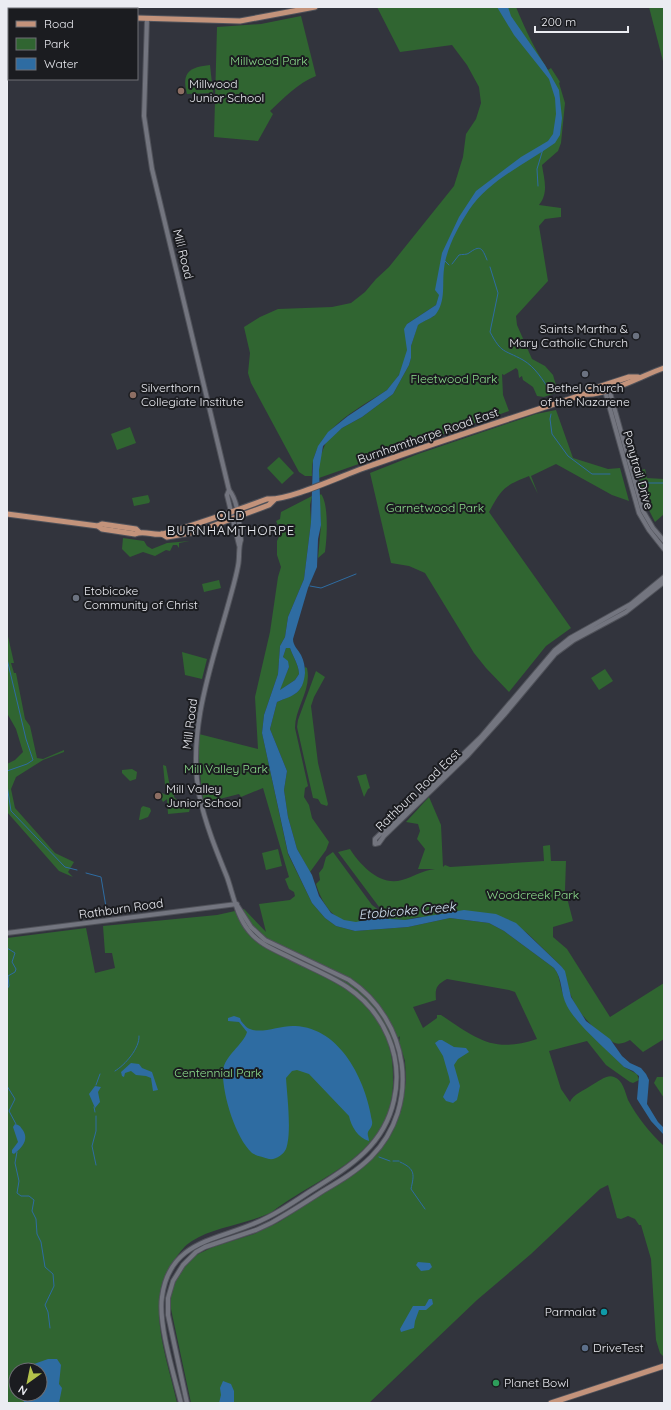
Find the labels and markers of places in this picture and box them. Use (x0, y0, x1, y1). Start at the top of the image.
place label: Millwood Junior School (189, 76, 264, 105)
marker: Millwood Junior School (176, 86, 186, 96)
place label: Saints Martha & Mary Catholic Church (509, 321, 628, 350)
marker: Saints Martha & Mary Catholic Church (631, 331, 641, 341)
marker: Bethel Church of the Nazarene (580, 369, 590, 379)
place label: Silverthorn Collegiate Institute (141, 380, 244, 409)
place label: Bethel Church of the Nazarene (540, 380, 630, 409)
marker: Silverthorn Collegiate Institute (128, 390, 138, 400)
place label: Etobicoke Community of Christ (84, 583, 198, 612)
marker: Etobicoke Community of Christ (71, 593, 81, 603)
place label: Mill Valley Junior School (166, 781, 241, 810)
marker: Mill Valley Junior School (153, 791, 163, 801)
place label: Parmalat (545, 1304, 596, 1319)
marker: Parmalat (599, 1307, 609, 1317)
place label: DriveTest (593, 1340, 644, 1355)
marker: DriveTest (580, 1343, 590, 1353)
place label: Planet Bowl (504, 1375, 569, 1390)
marker: Planet Bowl (491, 1378, 501, 1388)

